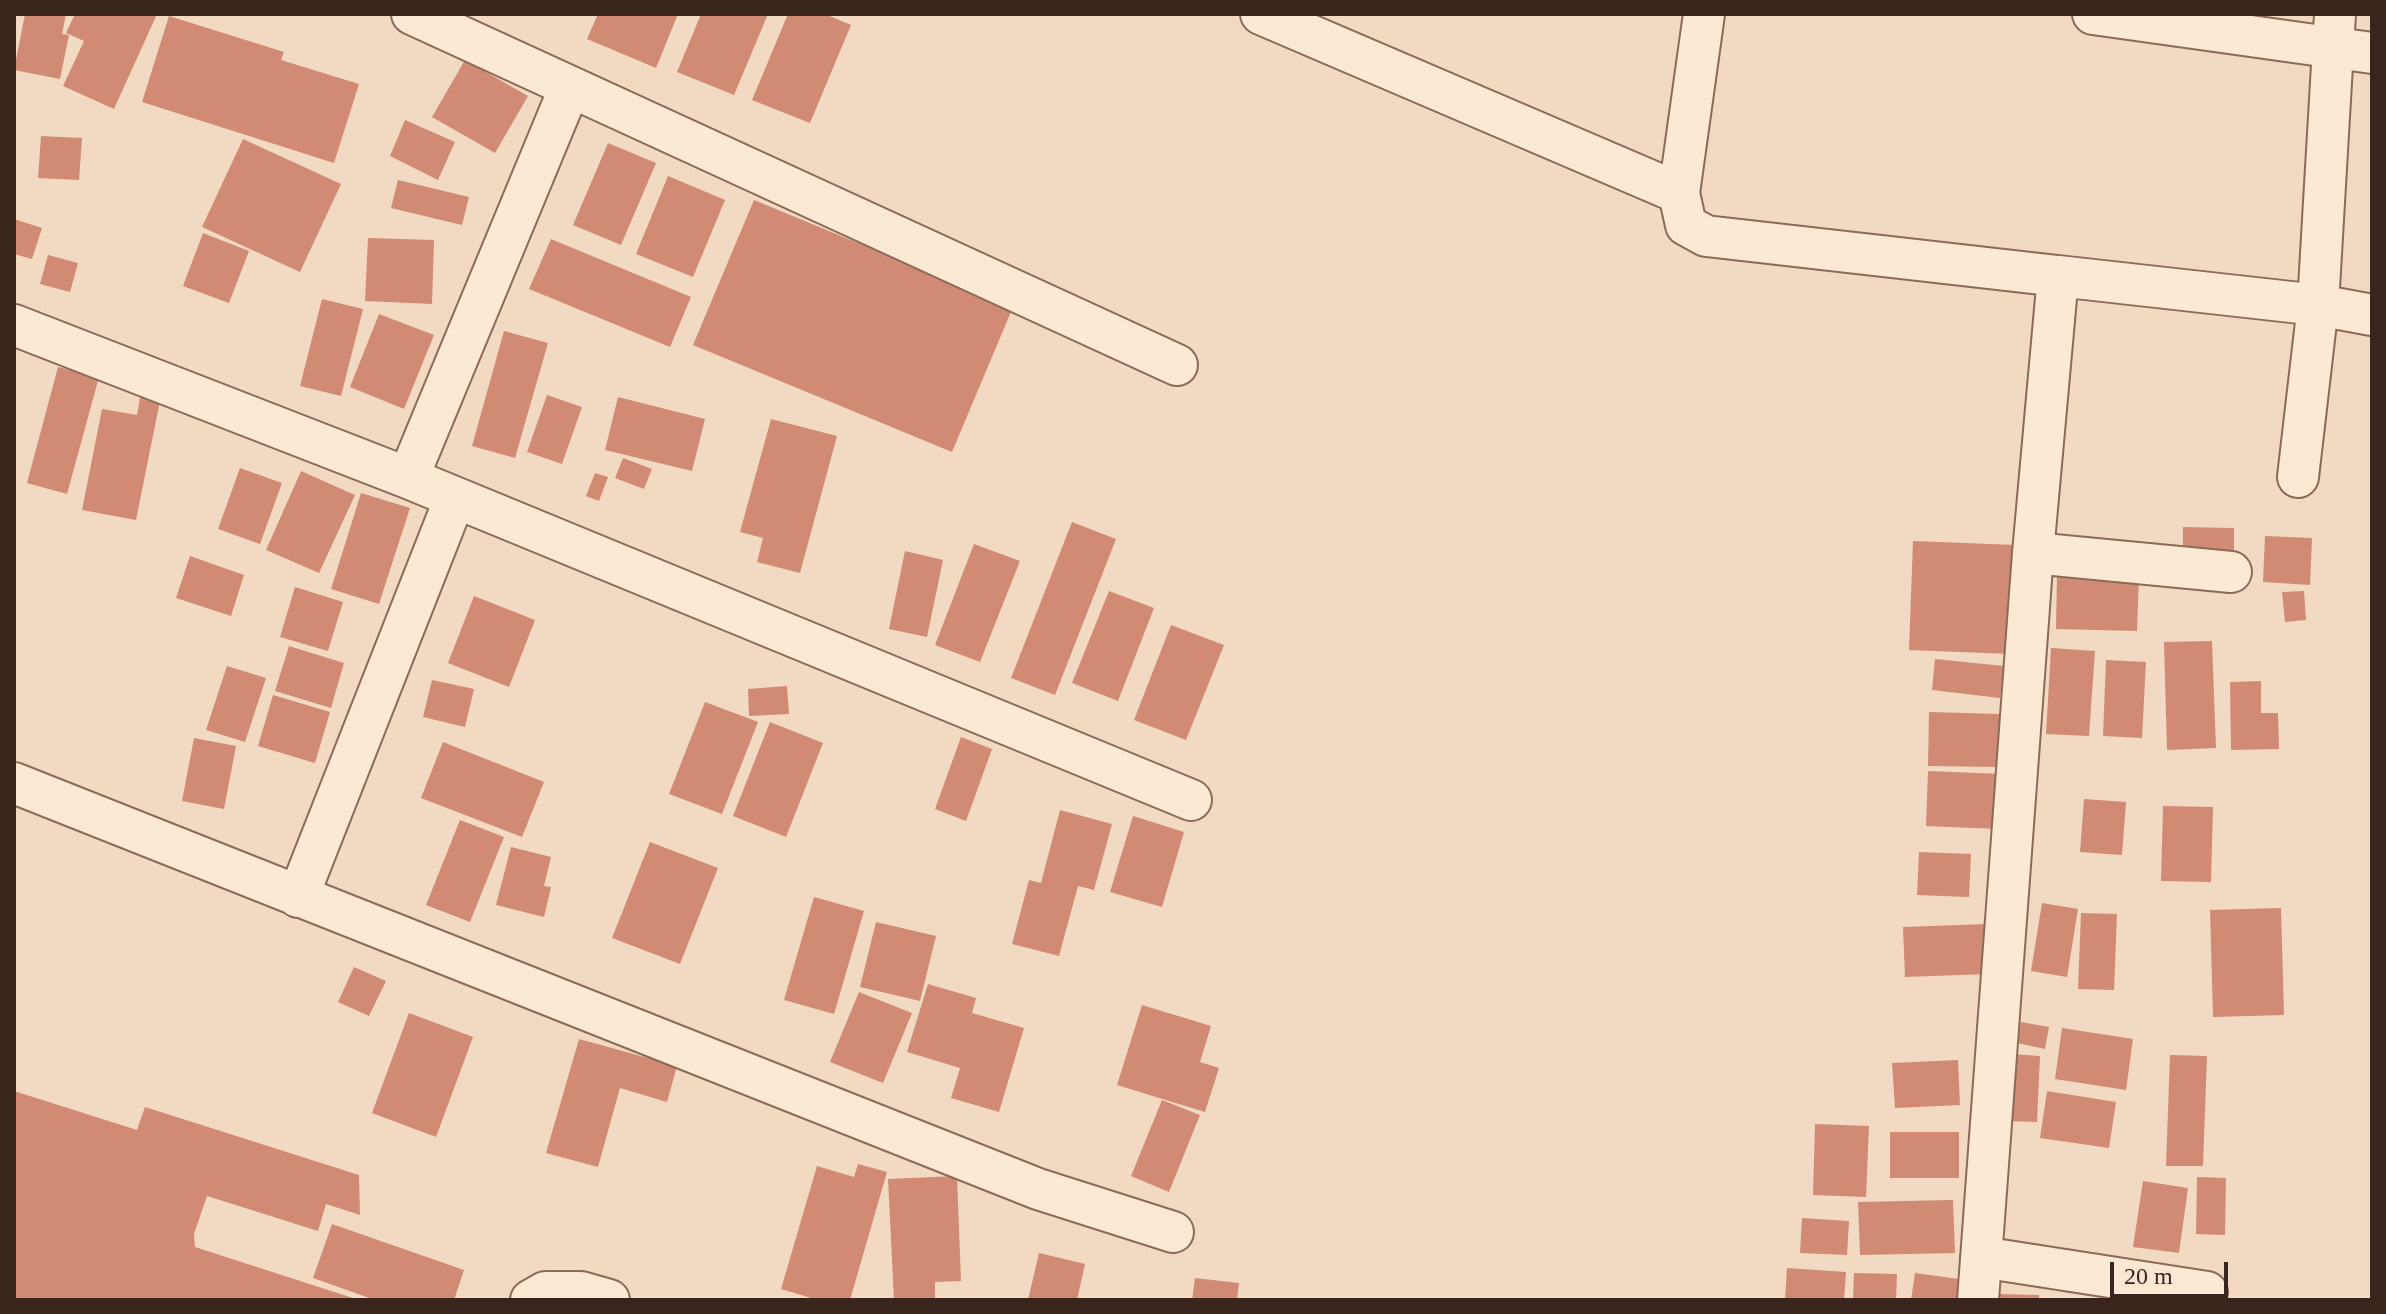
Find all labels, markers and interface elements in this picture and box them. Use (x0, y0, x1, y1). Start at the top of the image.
scale bar (2114, 1246, 2232, 1296)
text: 20 m (2124, 1263, 2173, 1289)

